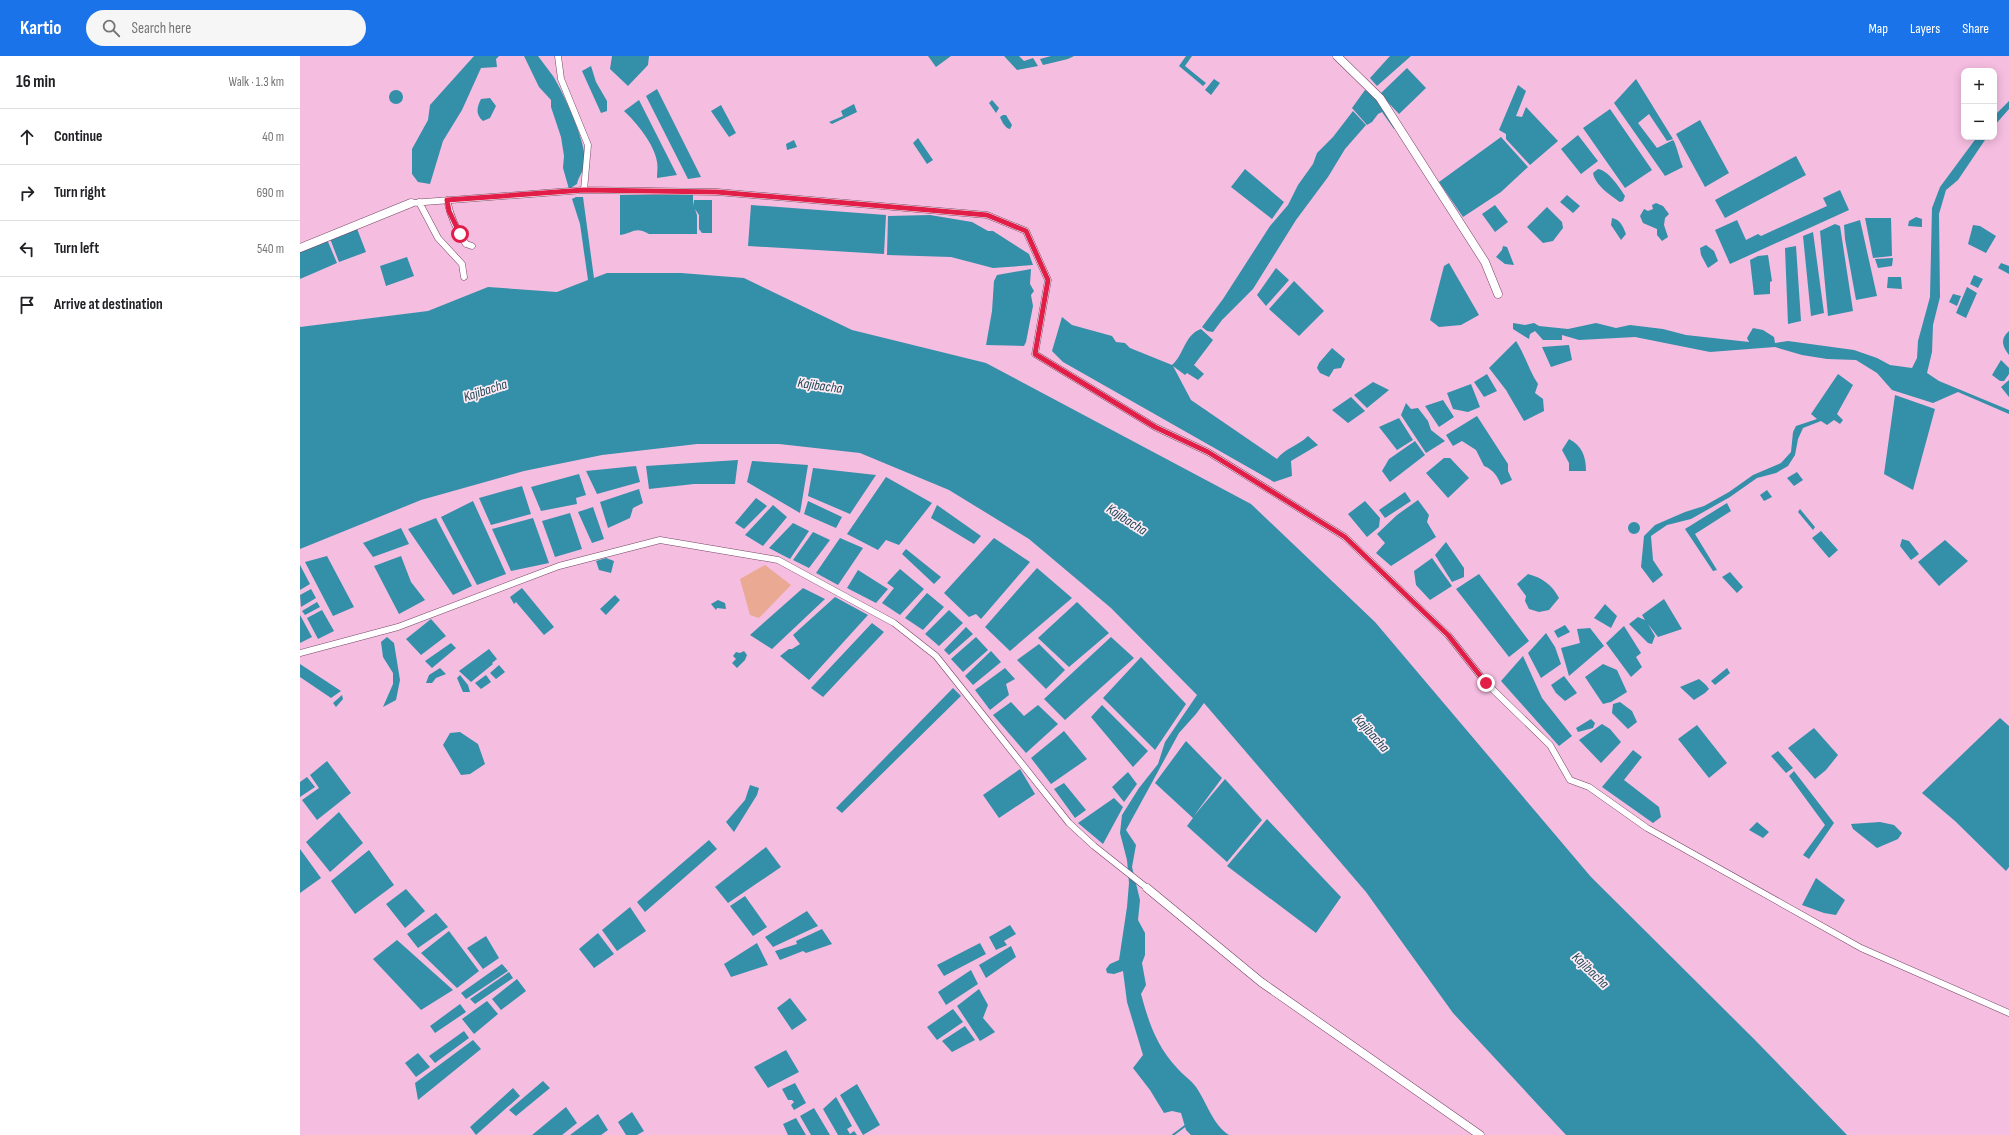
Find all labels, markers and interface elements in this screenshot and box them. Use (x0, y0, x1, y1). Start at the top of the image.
search box (86, 10, 366, 46)
text: Kartio (20, 17, 62, 40)
icon: search (100, 17, 122, 39)
text: Search here (132, 19, 191, 38)
text: Map (1868, 20, 1888, 37)
text: Layers (1910, 20, 1940, 37)
text: Share (1962, 20, 1989, 37)
map controls (1961, 68, 1997, 140)
button: + (1961, 68, 1997, 104)
text: 16 min (16, 72, 56, 92)
text: Walk · 1.3 km (229, 74, 284, 90)
button: − (1961, 104, 1997, 140)
icon: ahead (16, 126, 38, 148)
text: Continue (54, 127, 103, 146)
text: 40 m (262, 129, 284, 145)
icon: right (16, 182, 38, 204)
text: Turn right (54, 183, 106, 202)
text: 690 m (256, 185, 284, 201)
route start (451, 225, 469, 243)
icon: left (16, 238, 38, 260)
text: Turn left (54, 239, 99, 258)
text: 540 m (257, 241, 284, 257)
icon: arrive (16, 294, 38, 316)
text: Arrive at destination (54, 295, 163, 314)
water label: Kajibacha (796, 374, 844, 397)
water label: Kajibacha (461, 375, 509, 406)
water label: Kajibacha (1103, 500, 1150, 539)
route end (1477, 674, 1495, 692)
water label: Kajibacha (1350, 711, 1393, 756)
water label: Kajibacha (1569, 949, 1613, 992)

